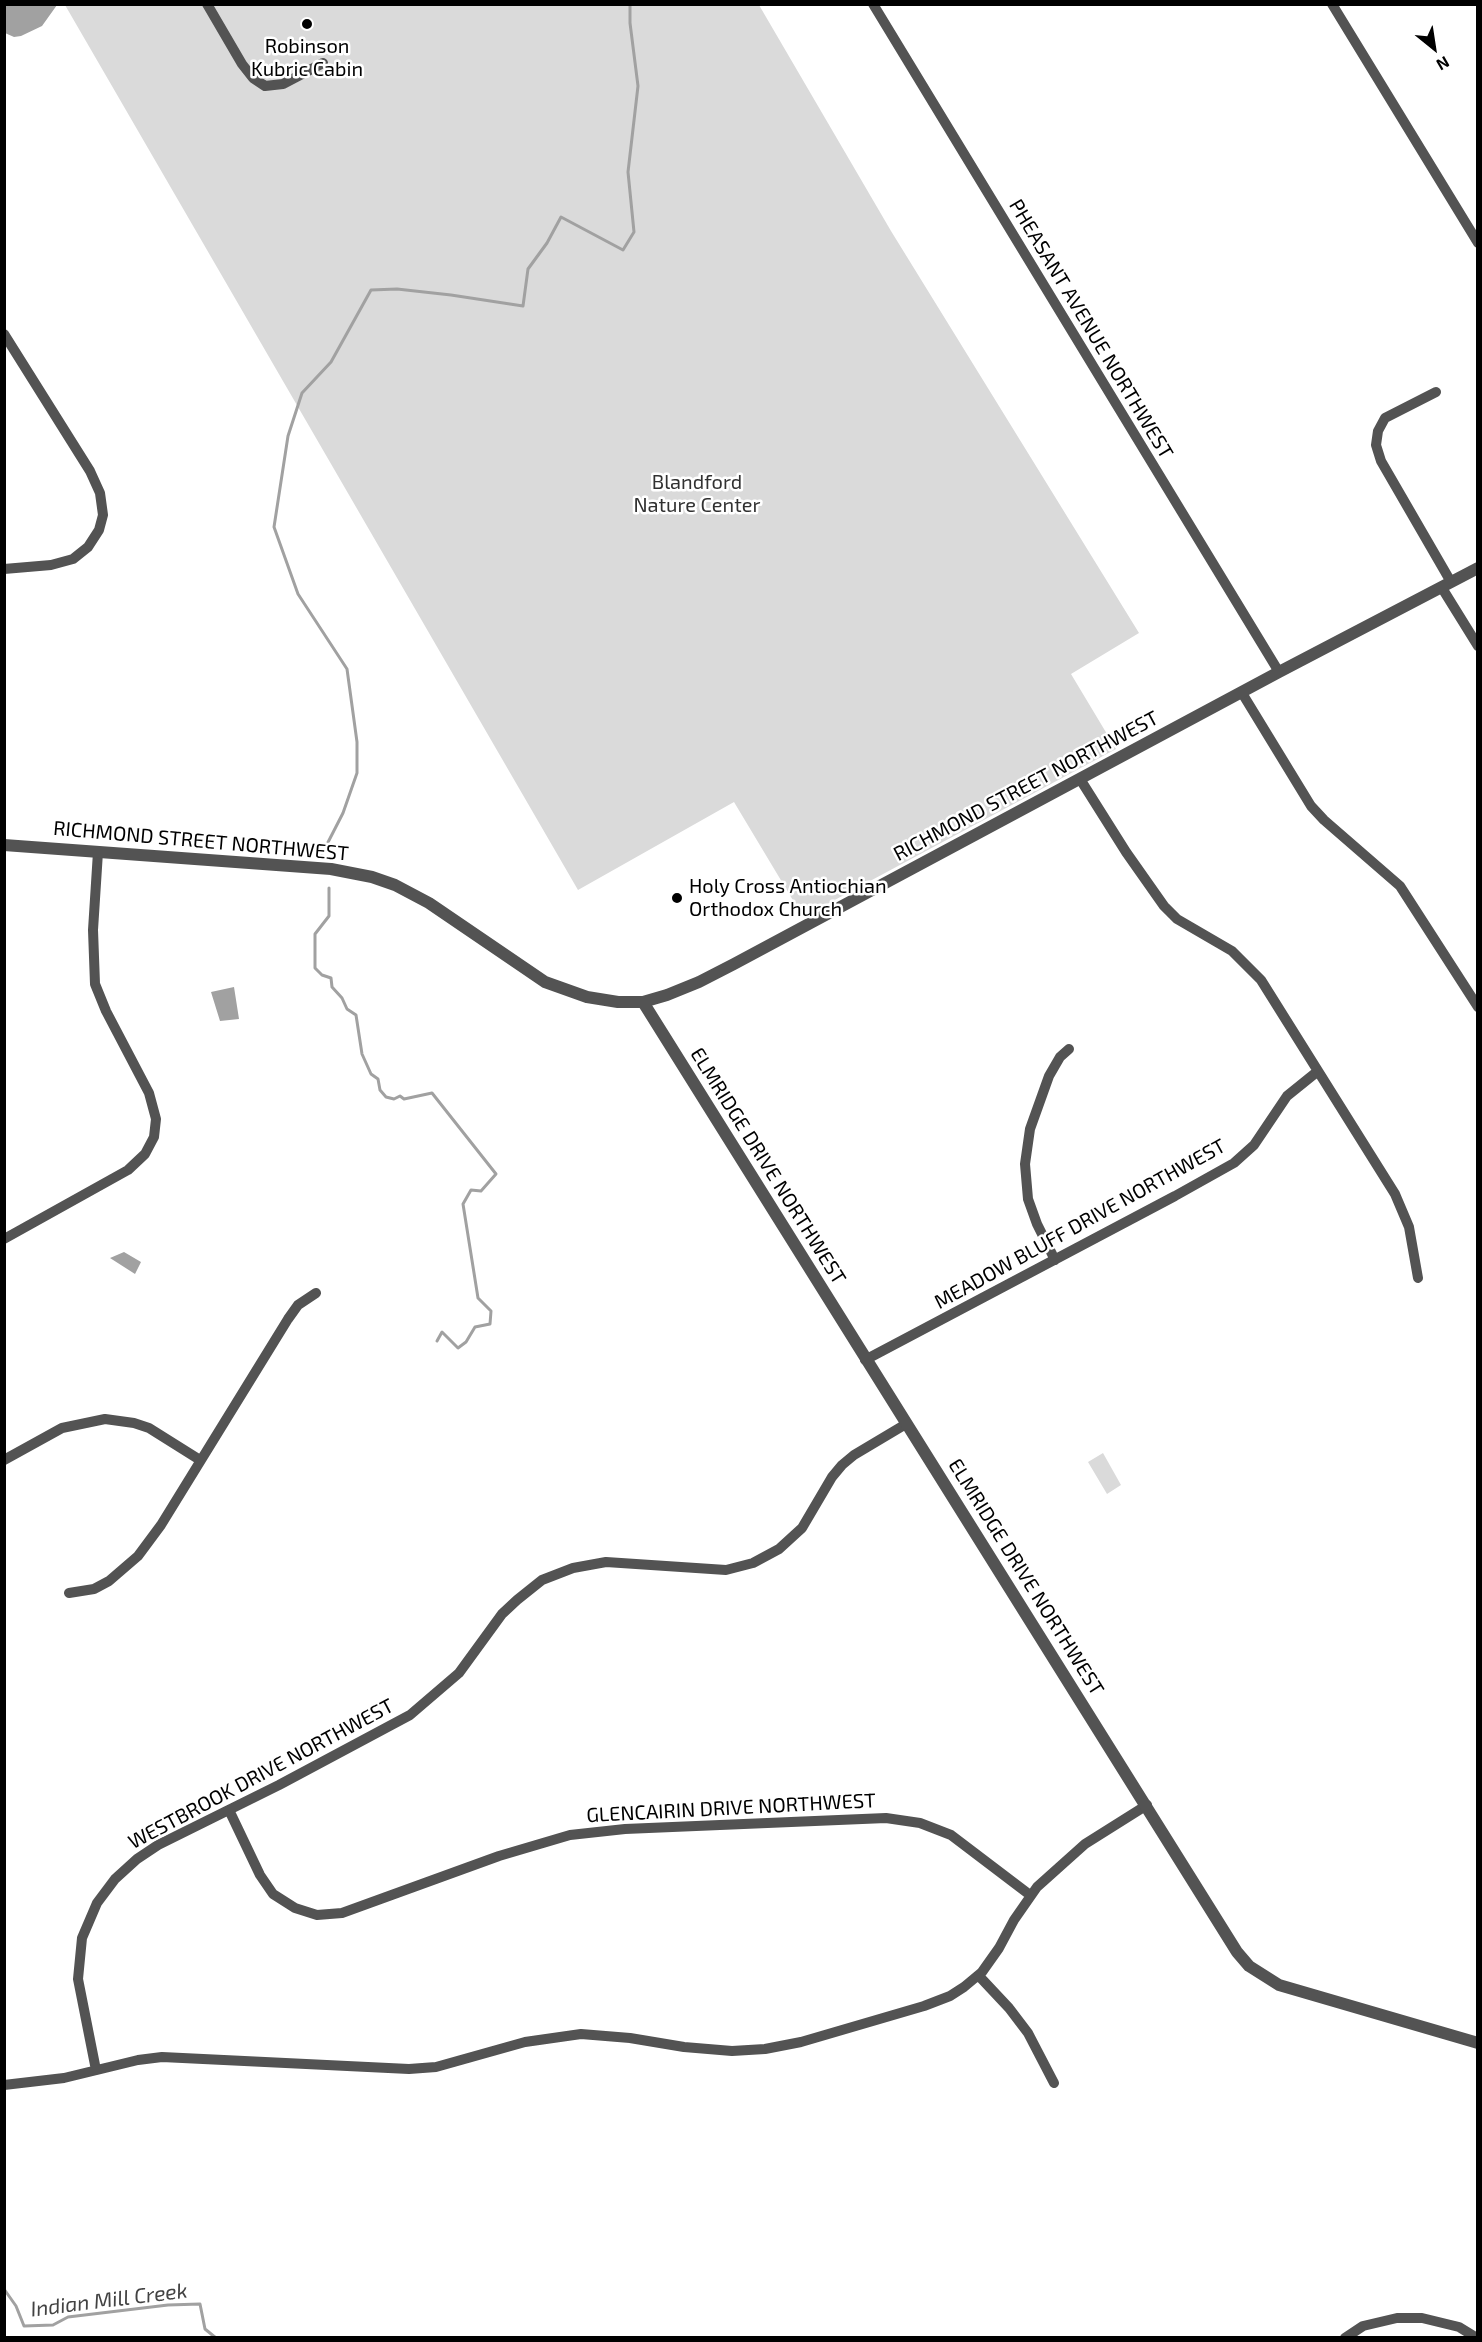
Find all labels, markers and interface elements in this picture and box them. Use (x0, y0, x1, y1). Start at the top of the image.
marker: Robinson Kubric Cabin (300, 17, 314, 31)
north arrow (1404, 18, 1464, 78)
place label: Robinson Kubric Cabin (251, 34, 363, 81)
text: N (1433, 53, 1453, 75)
street label: PHEASANT AVENUE NORTHWEST (1004, 195, 1178, 463)
park label: Blandford Nature Center (633, 470, 761, 517)
street label: RICHMOND STREET NORTHWEST (890, 706, 1162, 866)
street label: RICHMOND STREET NORTHWEST (52, 816, 350, 866)
place label: Holy Cross Antiochian Orthodox Church (689, 874, 887, 921)
marker: Holy Cross Antiochian Orthodox Church (670, 891, 684, 905)
street label: ELMRIDGE DRIVE NORTHWEST (685, 1043, 851, 1289)
street label: MEADOW BLUFF DRIVE NORTHWEST (930, 1134, 1230, 1314)
street label: ELMRIDGE DRIVE NORTHWEST (943, 1454, 1109, 1700)
street label: WESTBROOK DRIVE NORTHWEST (124, 1694, 398, 1854)
street label: GLENCAIRIN DRIVE NORTHWEST (586, 1788, 876, 1828)
water label: Indian Mill Creek (29, 2278, 189, 2322)

